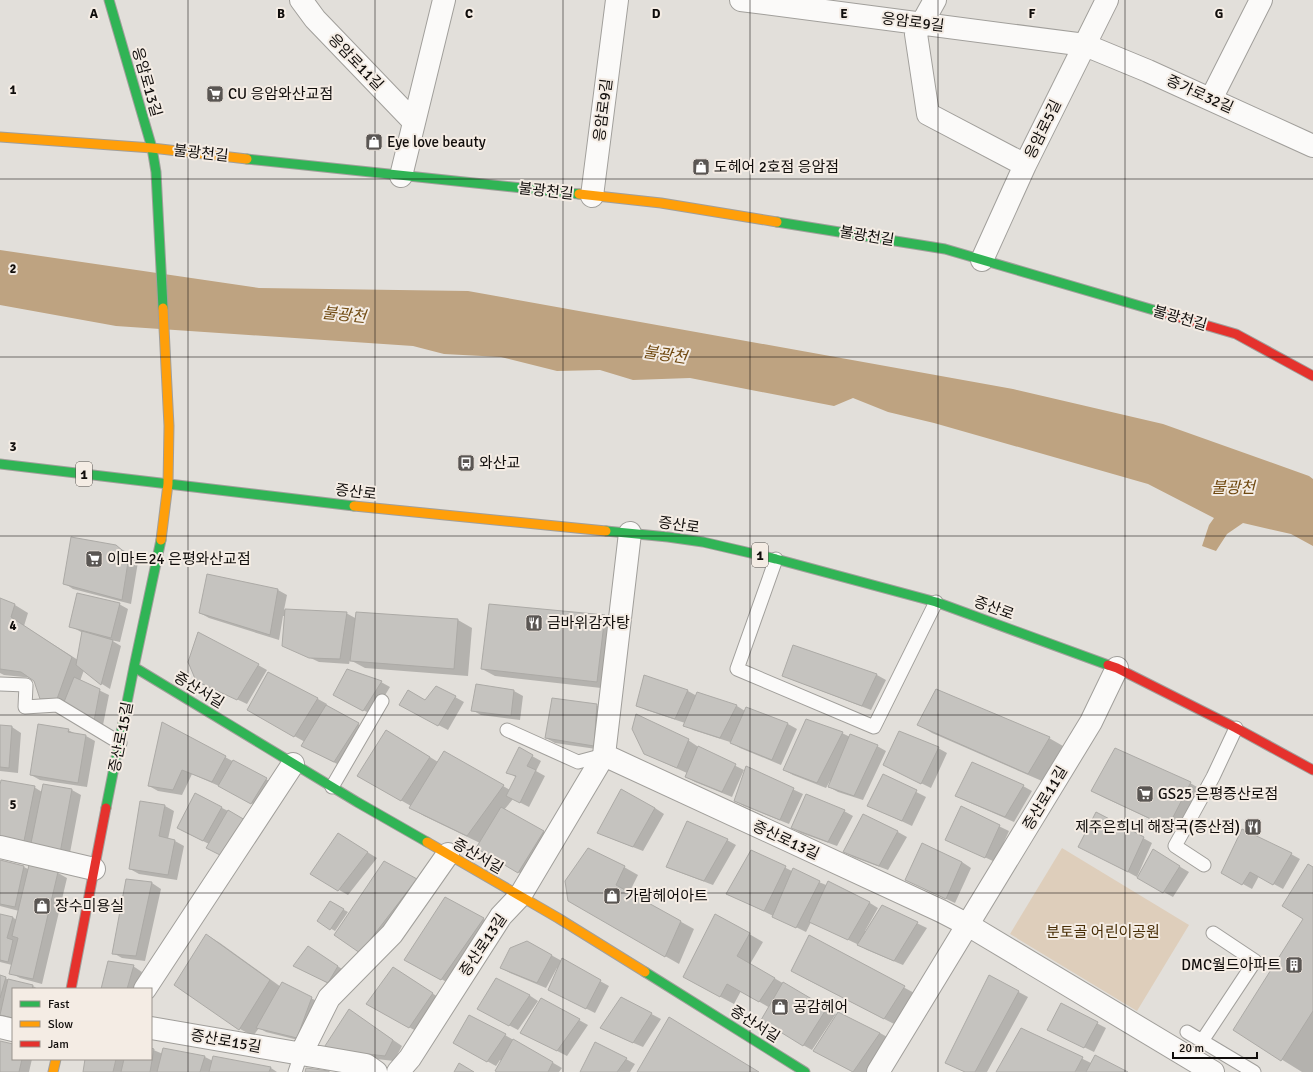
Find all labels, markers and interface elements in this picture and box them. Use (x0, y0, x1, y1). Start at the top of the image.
text: A (90, 6, 99, 22)
text: B (277, 6, 285, 22)
text: C (465, 6, 473, 22)
text: D (652, 6, 661, 22)
text: E (840, 6, 848, 22)
text: F (1029, 6, 1036, 22)
text: G (1215, 6, 1223, 22)
street label: 응암로9길 (880, 9, 946, 35)
street label: 응암로11길 (325, 30, 387, 94)
street label: 응암로13길 (129, 45, 165, 119)
street label: 증가로32길 (1164, 71, 1236, 117)
street label: 응암로9길 (590, 77, 616, 143)
text: 1 (9, 82, 17, 98)
supermarket icon: CU 응암와산교점 (205, 84, 225, 104)
place label: CU 응암와산교점 (228, 85, 333, 103)
street label: 응암로5길 (1021, 97, 1065, 161)
shop icon: Eye love beauty (364, 132, 384, 152)
place label: Eye love beauty (387, 133, 486, 151)
street label: 불광천길 (173, 141, 229, 165)
shop icon: 도헤어 2호점 응암점 (691, 157, 711, 177)
place label: 도헤어 2호점 응암점 (714, 158, 839, 176)
street label: 불광천길 (518, 179, 574, 203)
street label: 불광천길 (838, 223, 896, 249)
text: 2 (9, 261, 17, 277)
street label: 불광천길 (1151, 302, 1209, 334)
water label: 불광천 (321, 303, 369, 327)
water label: 불광천 (642, 342, 690, 368)
text: 3 (9, 439, 17, 455)
bus stop icon: 와산교 (456, 453, 476, 473)
place label: 와산교 (479, 454, 520, 472)
road number: 1 (76, 462, 92, 486)
water label: 불광천 (1211, 478, 1257, 498)
street label: 증산로 (334, 481, 378, 503)
street label: 증산로 (657, 513, 701, 537)
road number: 1 (752, 543, 768, 567)
supermarket icon: 이마트24 은평와산교점 (84, 549, 104, 569)
place label: 이마트24 은평와산교점 (107, 550, 251, 568)
street label: 증산로 (971, 592, 1017, 624)
restaurant icon: 금바위감자탕 (524, 613, 544, 633)
place label: 금바위감자탕 (547, 614, 630, 632)
text: 4 (9, 618, 17, 634)
street label: 증산서길 (171, 668, 227, 712)
street label: 증산로15길 (105, 700, 137, 774)
street label: 증산로11길 (1019, 763, 1071, 833)
supermarket icon: GS25 은평증산로점 (1135, 784, 1155, 804)
place label: GS25 은평증산로점 (1158, 785, 1278, 803)
text: 5 (9, 797, 17, 813)
street label: 증산로13길 (750, 817, 822, 863)
restaurant icon: 제주은희네 해장국(증산점) (1243, 817, 1263, 837)
place label: 제주은희네 해장국(증산점) (1075, 818, 1240, 836)
street label: 증산서길 (450, 834, 506, 878)
shop icon: 가람헤어아트 (602, 886, 622, 906)
place label: 가람헤어아트 (625, 887, 708, 905)
shop icon: 장수미용실 (32, 896, 52, 916)
place label: 장수미용실 (55, 897, 124, 915)
street label: 증산로13길 (456, 910, 510, 980)
park label: 분토골 어린이공원 (1046, 923, 1160, 941)
building icon: DMC월드아파트 (1284, 955, 1304, 975)
place label: DMC월드아파트 (1181, 956, 1281, 974)
legend (12, 988, 152, 1060)
text: Fast (48, 997, 69, 1012)
shop icon: 공감헤어 (770, 997, 790, 1017)
place label: 공감헤어 (793, 998, 848, 1016)
street label: 증산서길 (727, 1002, 783, 1046)
text: Slow (48, 1017, 73, 1032)
street label: 증산로15길 (189, 1026, 263, 1056)
scale bar (1173, 1034, 1257, 1060)
text: Jam (48, 1037, 69, 1052)
text: 20 m (1179, 1041, 1204, 1056)

